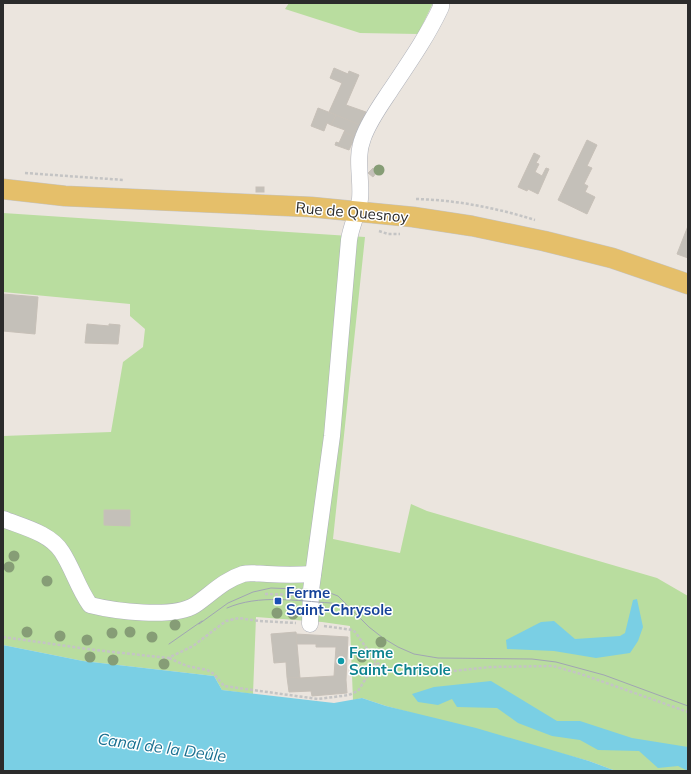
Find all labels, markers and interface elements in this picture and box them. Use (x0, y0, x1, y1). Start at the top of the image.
street label: Rue de Quesnoy (295, 198, 409, 226)
place label: Ferme Saint-Chrysole (286, 583, 392, 619)
marker: Ferme Saint-Chrysole (273, 596, 283, 606)
place label: Ferme Saint-Chrisole (349, 643, 451, 679)
marker: Ferme Saint-Chrisole (336, 656, 346, 666)
water label: Canal de la Deûle (96, 728, 228, 766)

